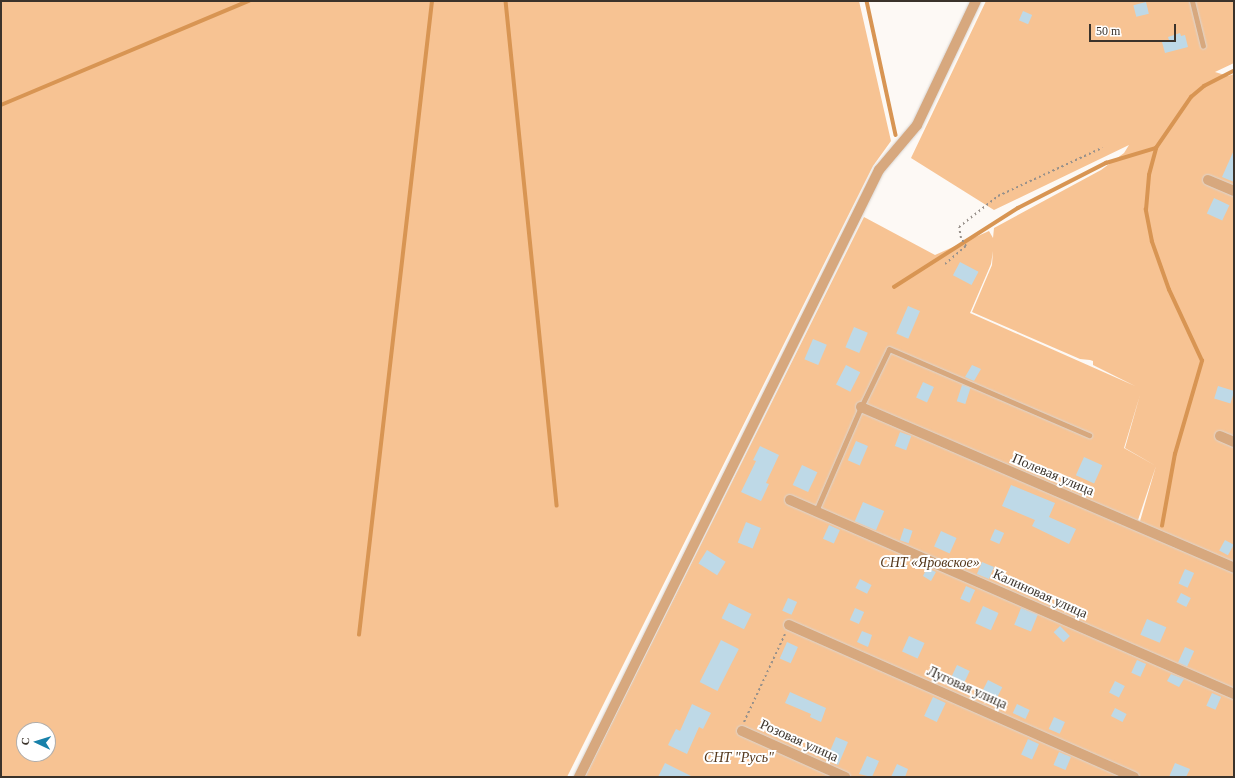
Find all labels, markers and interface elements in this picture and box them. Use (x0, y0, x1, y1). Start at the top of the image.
scale bar (1091, 16, 1178, 42)
text: 50 m (1096, 24, 1120, 38)
street label: Полевая улица (1010, 450, 1096, 500)
park label: СНТ «Яровское» (880, 555, 980, 571)
street label: Калиновая улица (990, 566, 1090, 622)
street label: Луговая улица (924, 663, 1010, 713)
street label: Розовая улица (757, 716, 841, 766)
north arrow (16, 722, 56, 762)
text: С (19, 737, 31, 746)
park label: СНТ "Русь" (704, 750, 774, 766)

